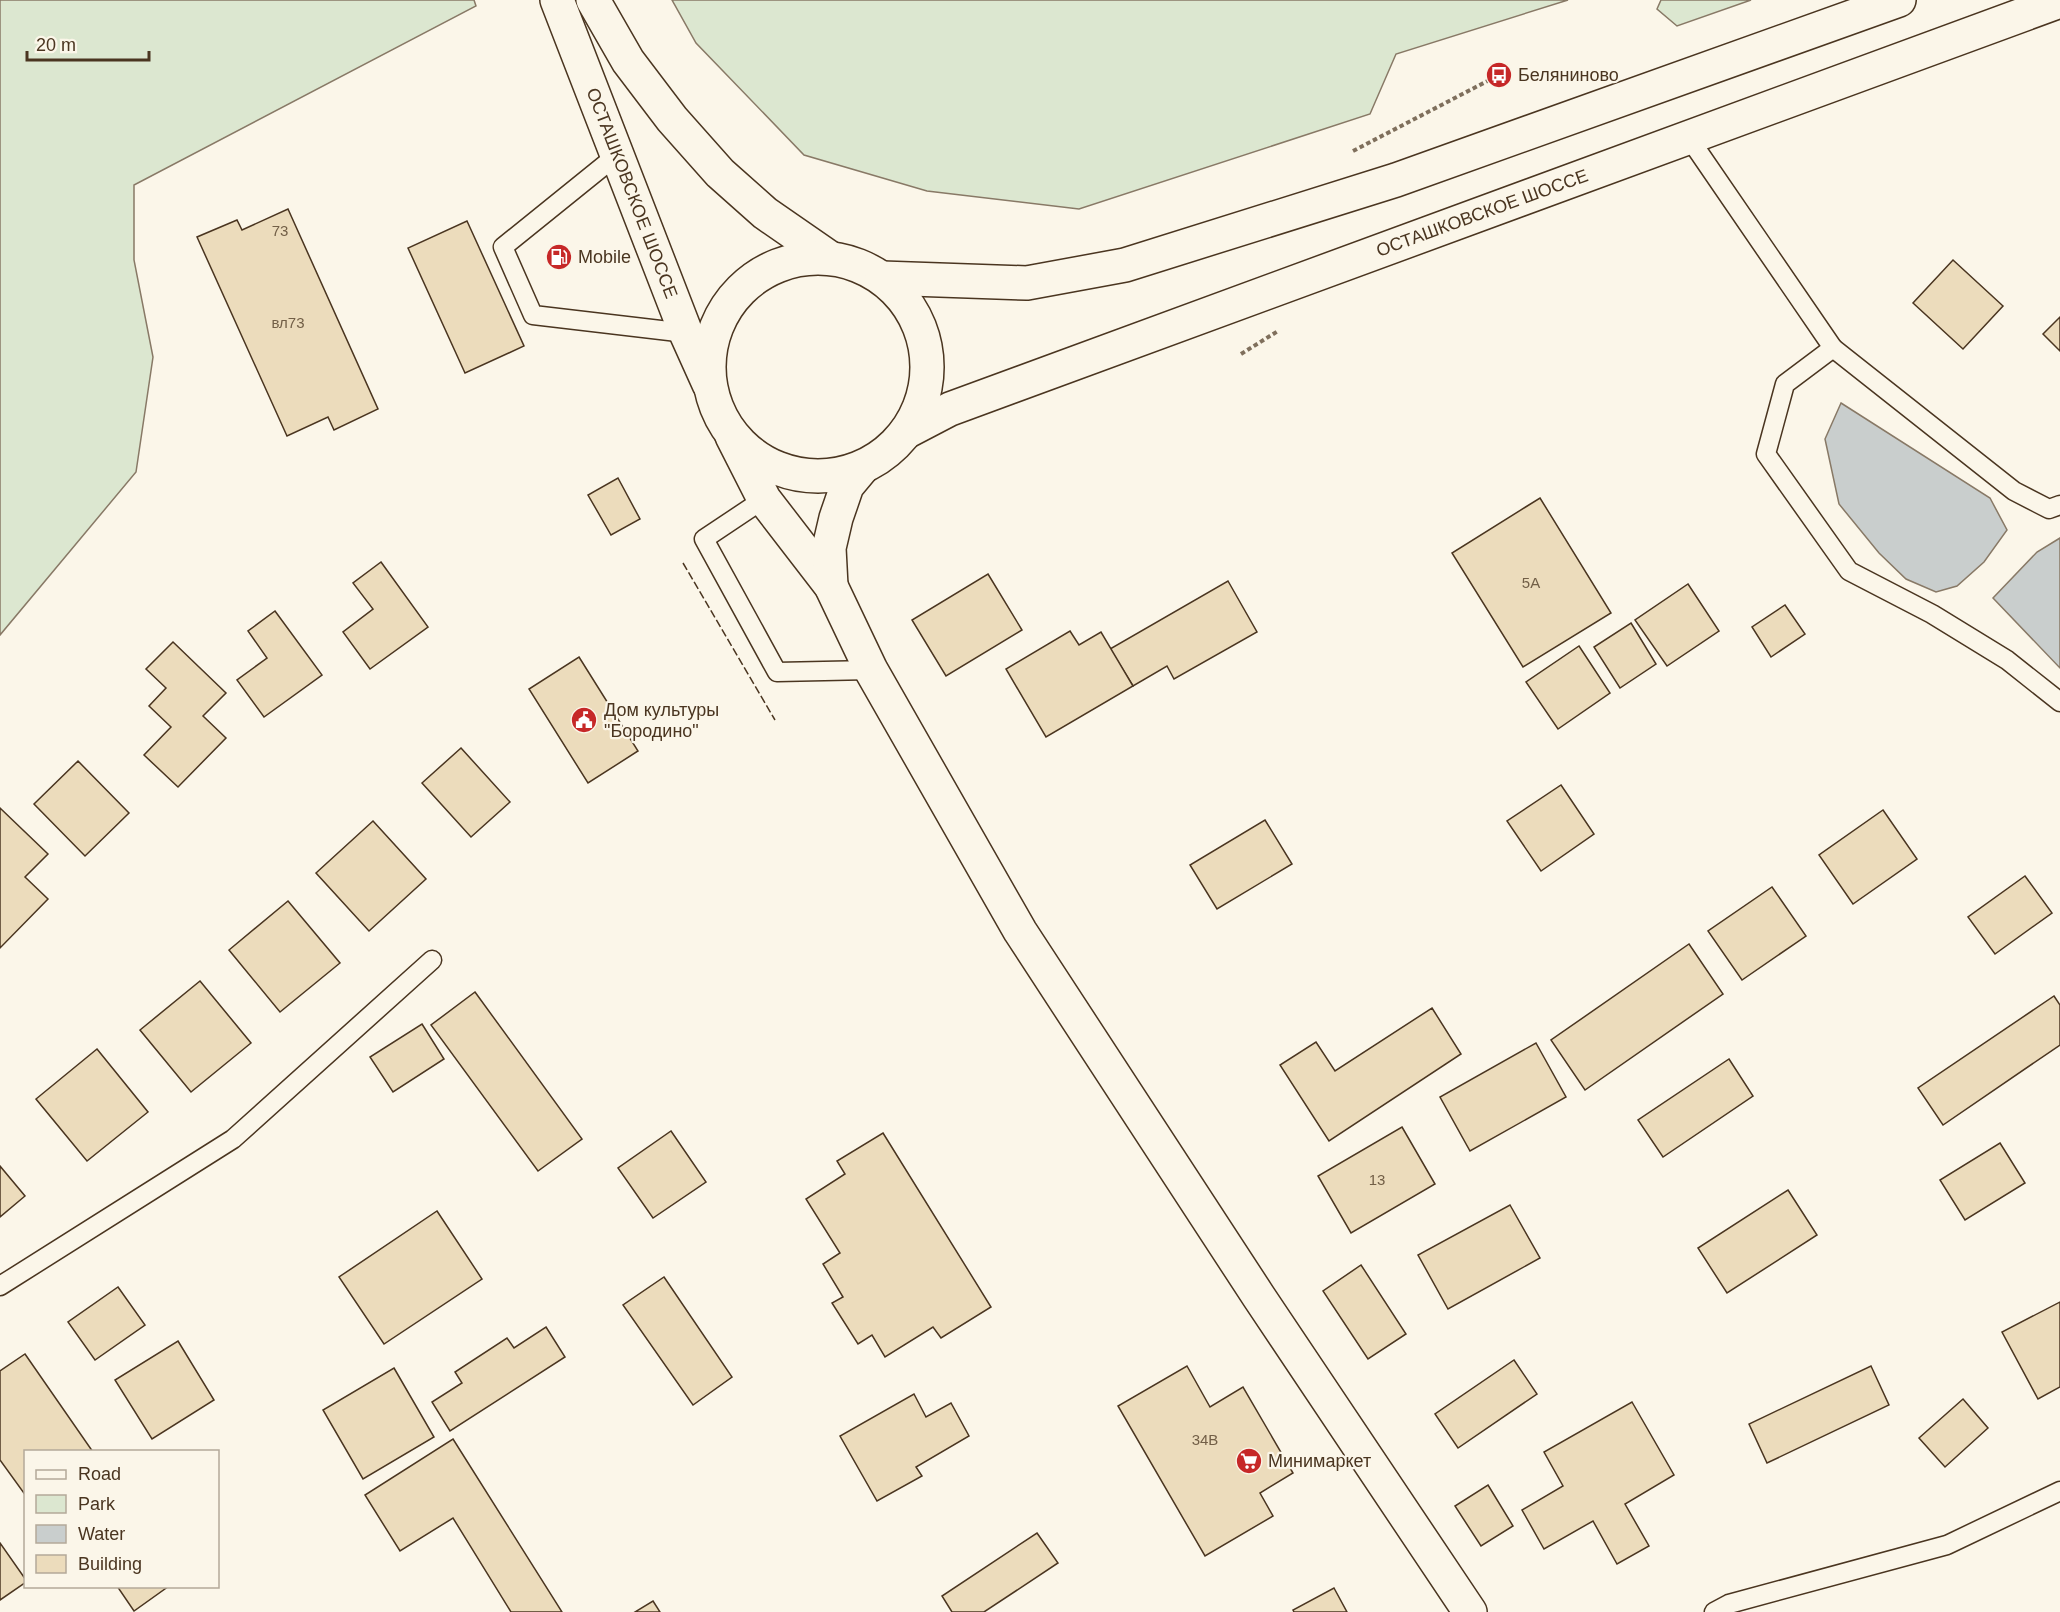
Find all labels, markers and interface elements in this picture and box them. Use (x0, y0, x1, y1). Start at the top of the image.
scale bar (27, 24, 148, 62)
text: 20 m (36, 35, 76, 55)
bus stop icon: Беляниново (1484, 60, 1514, 90)
place label: Беляниново (1518, 65, 1619, 85)
street label: ОСТАШКОВСКОЕ ШОССЕ (583, 85, 681, 301)
street label: ОСТАШКОВСКОЕ ШОССЕ (1373, 165, 1591, 261)
house number: 73 (272, 222, 288, 239)
fuel station icon: Mobile (544, 242, 574, 272)
place label: Mobile (578, 247, 631, 267)
house number: вл73 (271, 314, 305, 331)
house number: 5А (1522, 574, 1540, 591)
place label: Дом культуры "Бородино" (604, 700, 719, 741)
public building icon: Дом культуры "Бородино" (569, 705, 599, 735)
house number: 13 (1369, 1171, 1385, 1188)
house number: 34В (1192, 1431, 1218, 1448)
supermarket icon: Минимаркет (1234, 1446, 1264, 1476)
legend (24, 1450, 219, 1588)
place label: Минимаркет (1268, 1451, 1371, 1471)
text: Road (78, 1464, 121, 1484)
text: Park (78, 1494, 116, 1514)
text: Water (78, 1524, 125, 1544)
text: Building (78, 1554, 142, 1574)

